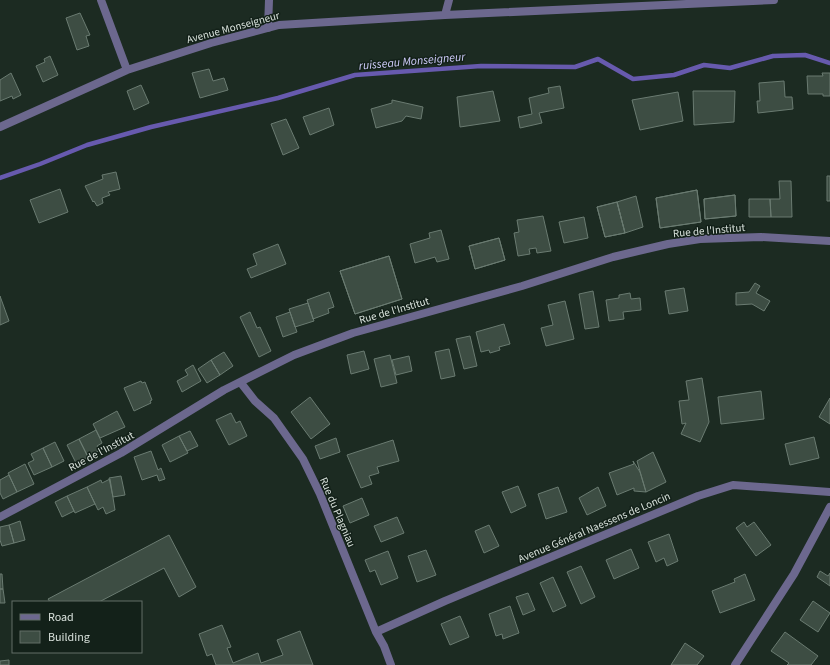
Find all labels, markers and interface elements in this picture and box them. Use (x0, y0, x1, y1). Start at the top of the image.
street label: Avenue Monseigneur (185, 8, 281, 47)
water label: ruisseau Monseigneur (358, 48, 467, 75)
street label: Rue de l'Institut (672, 220, 746, 241)
street label: Rue de l'Institut (357, 293, 431, 328)
street label: Rue de l'Institut (66, 428, 137, 475)
street label: Rue du Plagniau (316, 475, 359, 549)
street label: Avenue Général Naessens de Loncin (516, 488, 673, 566)
legend (12, 601, 142, 653)
text: Road (48, 609, 74, 626)
text: Building (48, 629, 90, 646)

